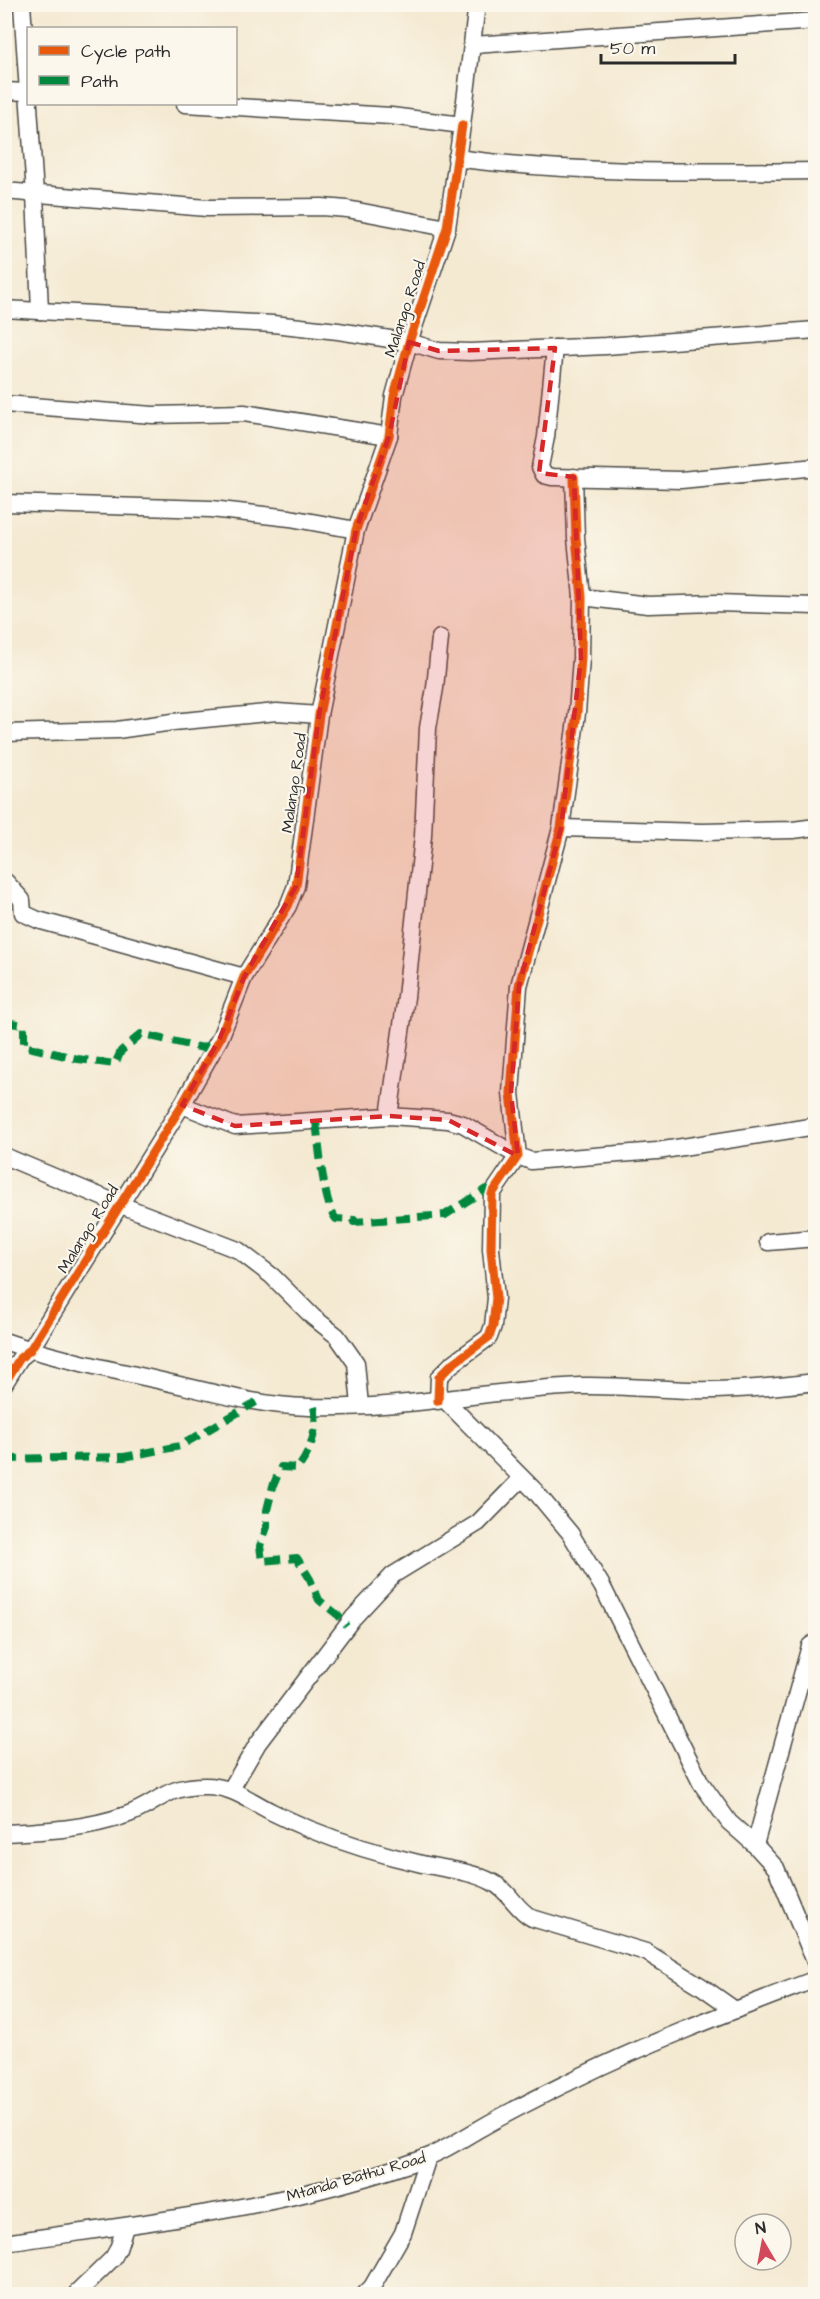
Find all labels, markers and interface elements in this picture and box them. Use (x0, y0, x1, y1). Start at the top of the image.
legend (27, 27, 237, 105)
scale bar (601, 27, 734, 65)
text: 50 m (610, 36, 655, 61)
text: Cycle path (81, 39, 170, 65)
text: Path (81, 69, 118, 94)
street label: Malango Road (379, 258, 432, 360)
street label: Malango Road (276, 732, 313, 834)
street label: Malango Road (52, 1181, 125, 1278)
street label: Mtanda Bathu Road (284, 2147, 428, 2207)
north arrow (733, 2212, 793, 2272)
text: N (754, 2217, 767, 2240)

